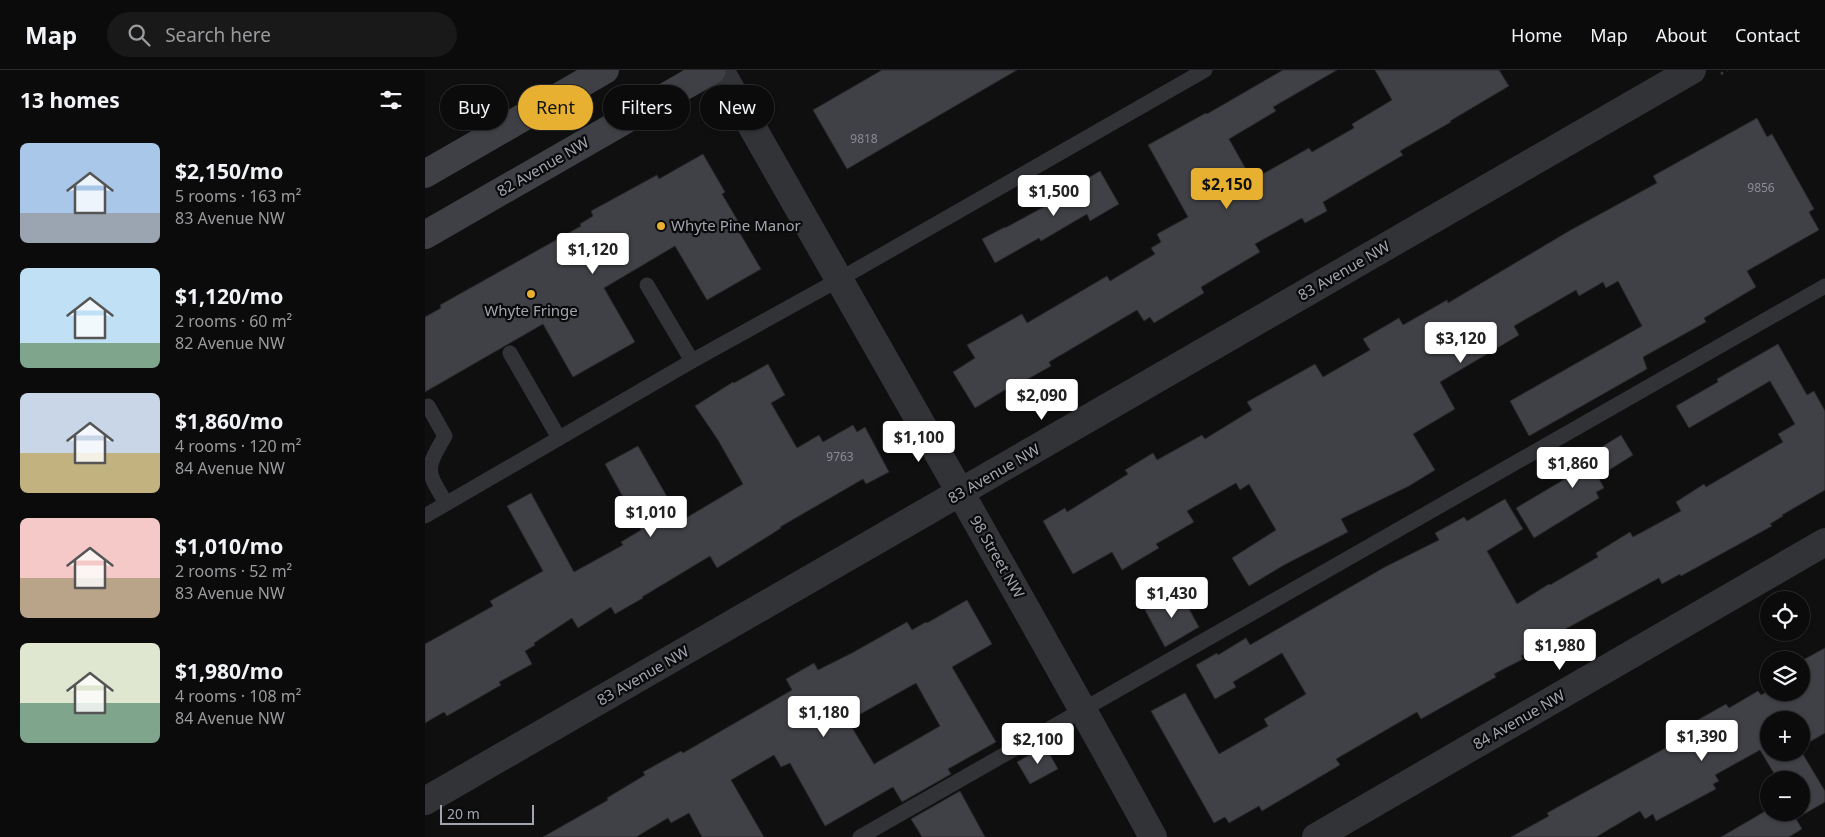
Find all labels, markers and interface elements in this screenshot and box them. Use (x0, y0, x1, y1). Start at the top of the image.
search box (107, 12, 457, 57)
text: Map (25, 18, 77, 51)
icon: search (125, 21, 153, 49)
text: Search here (165, 22, 271, 48)
text: Home (1511, 23, 1562, 47)
text: Map (1590, 23, 1628, 47)
text: About (1656, 23, 1707, 47)
text: Contact (1735, 23, 1800, 47)
chip: Buy (440, 85, 508, 130)
chip: Rent (518, 85, 593, 130)
chip: Filters (603, 85, 690, 130)
chip: New (700, 85, 774, 130)
text: 13 homes (20, 86, 120, 114)
icon: filters (377, 86, 405, 114)
house number: 9818 (850, 130, 878, 147)
street label: 82 Avenue NW (493, 132, 592, 201)
text: $2,150/mo (175, 157, 283, 185)
icon: home (60, 163, 120, 223)
pin: $2,150 (1186, 168, 1268, 210)
text: $2,150 (1202, 173, 1252, 195)
pin: $1,500 (1013, 174, 1095, 217)
house number: 9856 (1747, 179, 1775, 196)
text: $1,500 (1029, 180, 1079, 202)
text: 5 rooms · 163 m² (175, 185, 301, 207)
text: 83 Avenue NW (175, 207, 285, 229)
place label: Whyte Pine Manor (671, 215, 801, 235)
marker: Whyte Pine Manor (655, 220, 667, 232)
pin: $1,120 (552, 232, 634, 275)
street label: 83 Avenue NW (1294, 236, 1393, 305)
text: $1,120 (568, 238, 618, 260)
text: $1,120/mo (175, 282, 283, 310)
icon: home (60, 288, 120, 348)
marker: Whyte Fringe (525, 288, 537, 300)
place label: Whyte Fringe (484, 300, 578, 320)
text: 2 rooms · 60 m² (175, 310, 292, 332)
pin: $3,120 (1420, 322, 1502, 364)
text: $3,120 (1436, 327, 1486, 349)
text: 82 Avenue NW (175, 332, 285, 354)
pin: $2,090 (1001, 378, 1083, 421)
text: $2,090 (1017, 384, 1067, 406)
text: $1,860/mo (175, 407, 283, 435)
icon: home (60, 413, 120, 473)
pin: $1,100 (878, 420, 960, 463)
text: $1,100 (894, 426, 944, 448)
text: 4 rooms · 120 m² (175, 435, 301, 457)
street label: 83 Avenue NW (944, 439, 1043, 508)
pin: $1,860 (1532, 446, 1614, 489)
house number: 9763 (826, 448, 854, 465)
text: $1,860 (1548, 452, 1598, 474)
text: 84 Avenue NW (175, 457, 285, 479)
pin: $1,010 (610, 496, 692, 538)
text: $1,010 (626, 501, 676, 523)
street label: 98 Street NW (966, 512, 1030, 601)
text: $1,010/mo (175, 532, 283, 560)
icon: home (60, 538, 120, 598)
text: 2 rooms · 52 m² (175, 560, 292, 582)
pin: $1,430 (1131, 576, 1213, 619)
text: 83 Avenue NW (175, 582, 285, 604)
text: $1,430 (1147, 582, 1197, 604)
map controls (1760, 591, 1810, 821)
button: locate (1760, 591, 1810, 641)
pin: $1,980 (1519, 628, 1601, 671)
text: $1,980 (1535, 634, 1585, 656)
street label: 83 Avenue NW (593, 641, 692, 710)
button: layers (1760, 651, 1810, 701)
text: $1,980/mo (175, 657, 283, 685)
icon: home (60, 663, 120, 723)
text: 4 rooms · 108 m² (175, 685, 301, 707)
street label: 84 Avenue NW (1469, 685, 1568, 754)
pin: $1,180 (783, 696, 865, 738)
text: $1,180 (799, 701, 849, 723)
text: 84 Avenue NW (175, 707, 285, 729)
button: + (1760, 711, 1810, 761)
pin: $1,390 (1661, 720, 1743, 762)
pin: $2,100 (997, 722, 1079, 765)
text: $1,390 (1677, 725, 1727, 747)
text: $2,100 (1013, 728, 1063, 750)
button: − (1760, 771, 1810, 821)
scale bar (440, 802, 534, 825)
text: 20 m (447, 804, 480, 823)

